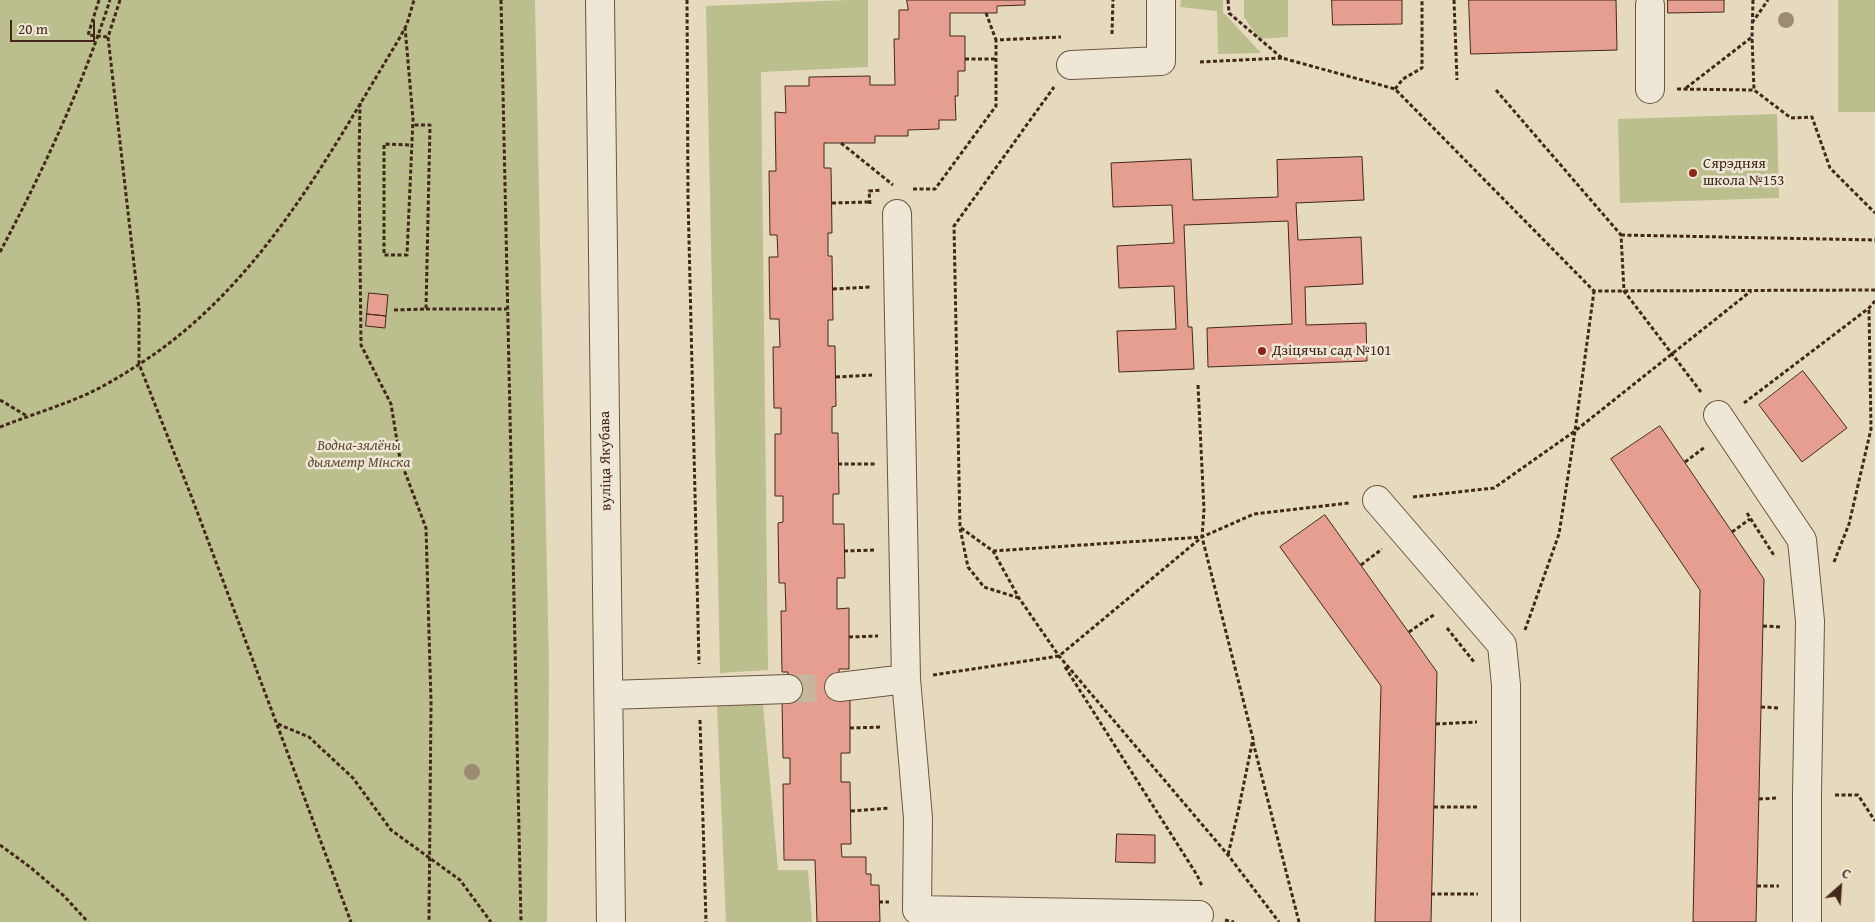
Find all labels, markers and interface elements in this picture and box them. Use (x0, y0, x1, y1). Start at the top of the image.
scale bar (12, 10, 98, 42)
text: 20 m (18, 18, 48, 39)
place label: Сярэдняя школа №153 (1703, 155, 1784, 190)
marker: Сярэдняя школа №153 (1687, 167, 1699, 179)
place label: Дзіцячы сад №101 (1272, 342, 1391, 360)
marker: Дзіцячы сад №101 (1256, 345, 1268, 357)
street label: вуліца Якубава (596, 411, 616, 511)
park label: Водна-зялёны дыяметр Мінска (308, 437, 410, 472)
north arrow (1815, 862, 1865, 912)
text: С (1839, 863, 1855, 884)

